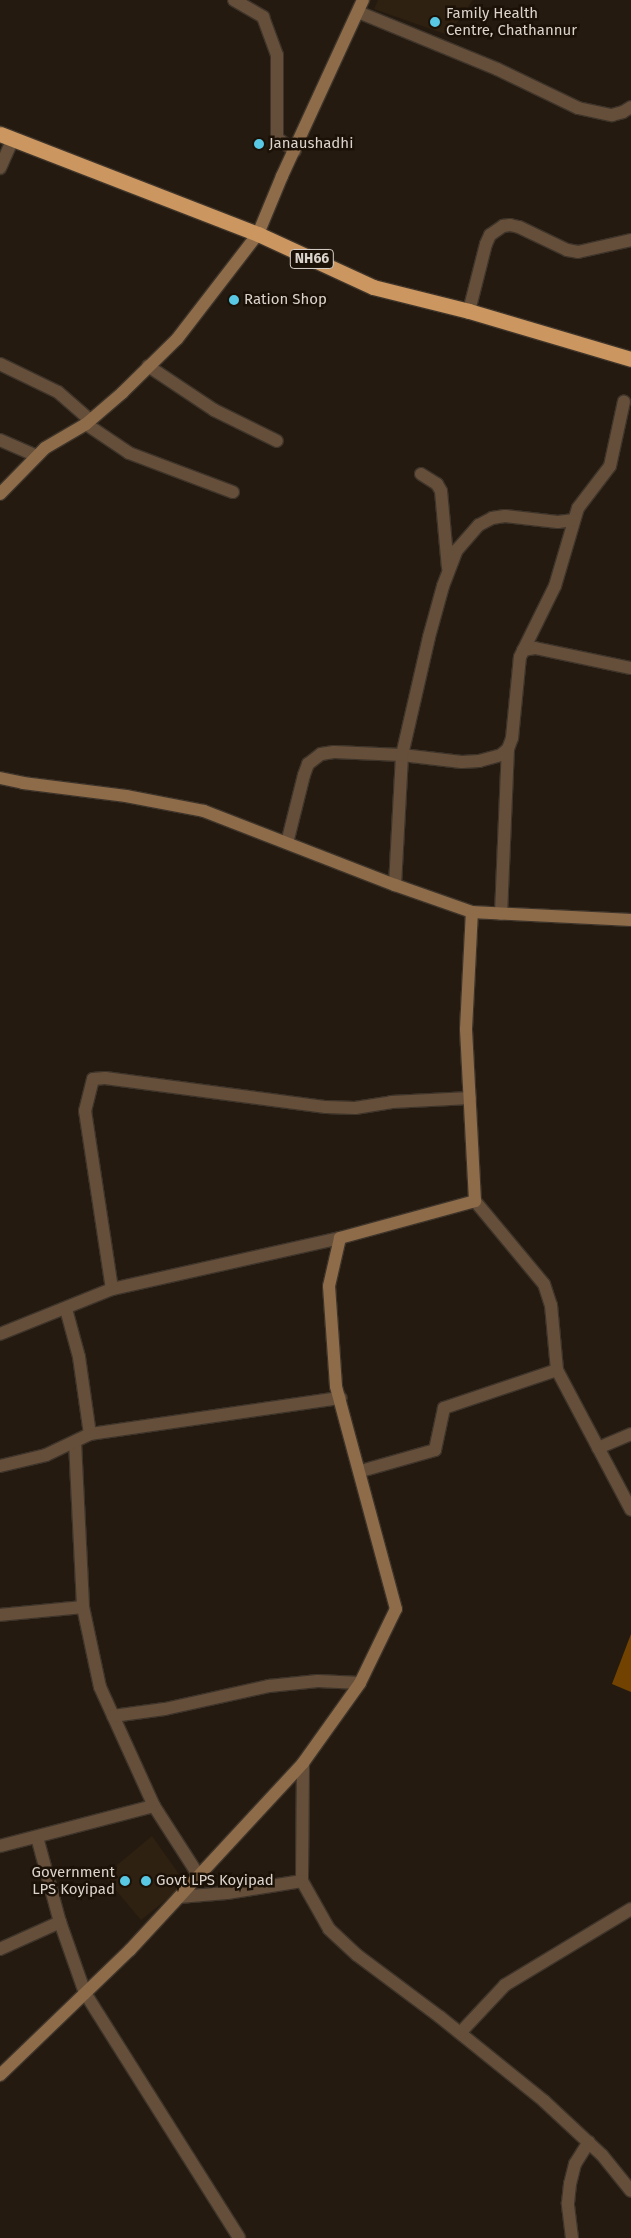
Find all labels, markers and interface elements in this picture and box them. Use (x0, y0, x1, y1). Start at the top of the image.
place label: Family Health Centre, Chathannur (446, 4, 577, 39)
marker: Family Health Centre, Chathannur (428, 15, 442, 29)
place label: Janaushadhi (269, 135, 353, 153)
marker: Janaushadhi (253, 138, 265, 150)
road number: NH66 (290, 248, 334, 270)
place label: Ration Shop (244, 291, 327, 309)
marker: Ration Shop (228, 294, 240, 306)
place label: Government LPS Koyipad (32, 1863, 115, 1898)
place label: Govt LPS Koyipad (156, 1872, 274, 1890)
marker: Government LPS Koyipad (119, 1875, 131, 1887)
marker: Govt LPS Koyipad (140, 1875, 152, 1887)

